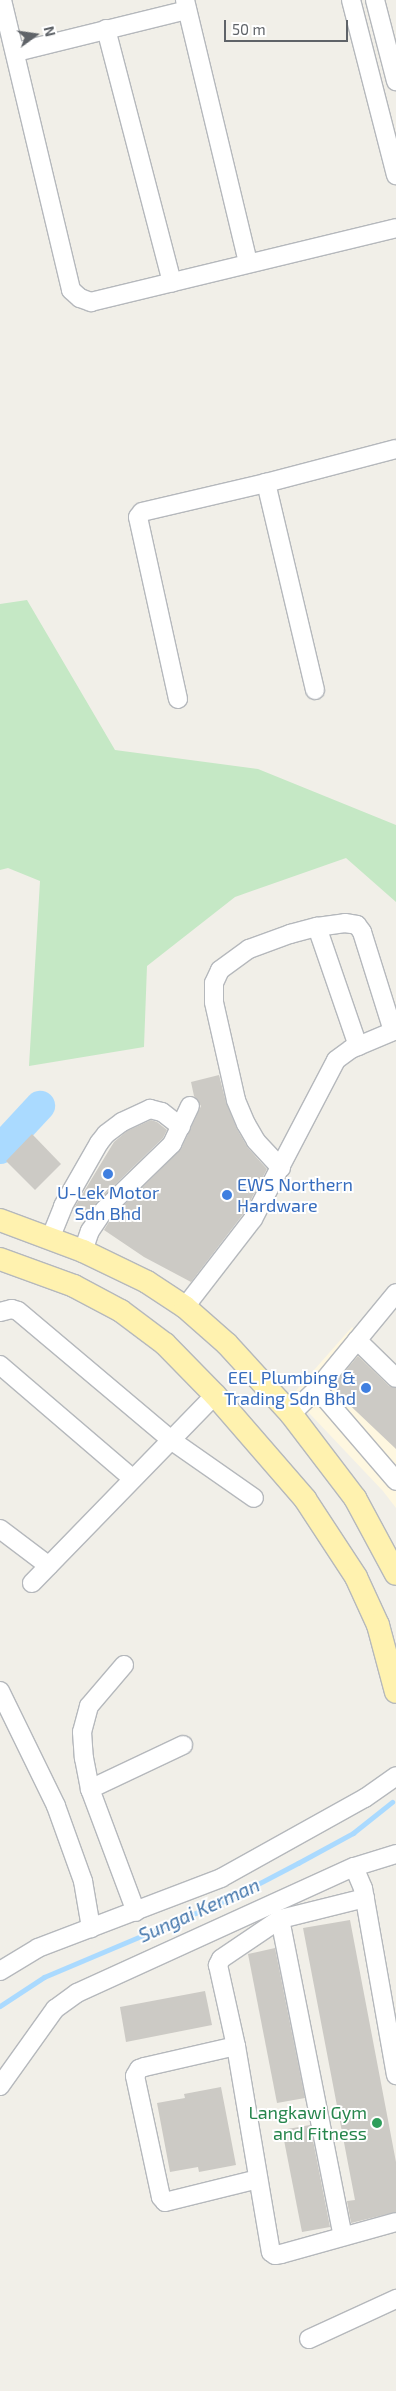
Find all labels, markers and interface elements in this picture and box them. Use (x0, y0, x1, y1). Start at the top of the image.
north arrow (10, 10, 60, 60)
scale bar (226, 10, 350, 42)
text: 50 m (232, 20, 266, 38)
text: N (41, 24, 60, 38)
marker: U-Lek Motor Sdn Bhd (102, 1168, 114, 1180)
place label: EWS Northern Hardware (237, 1174, 353, 1216)
place label: U-Lek Motor Sdn Bhd (57, 1182, 159, 1224)
marker: EWS Northern Hardware (221, 1189, 233, 1201)
place label: EEL Plumbing & Trading Sdn Bhd (224, 1367, 356, 1410)
marker: EEL Plumbing & Trading Sdn Bhd (360, 1382, 372, 1394)
water label: Sungai Kerman (135, 1873, 263, 1947)
place label: Langkawi Gym and Fitness (248, 2102, 367, 2144)
marker: Langkawi Gym and Fitness (371, 2117, 383, 2129)

